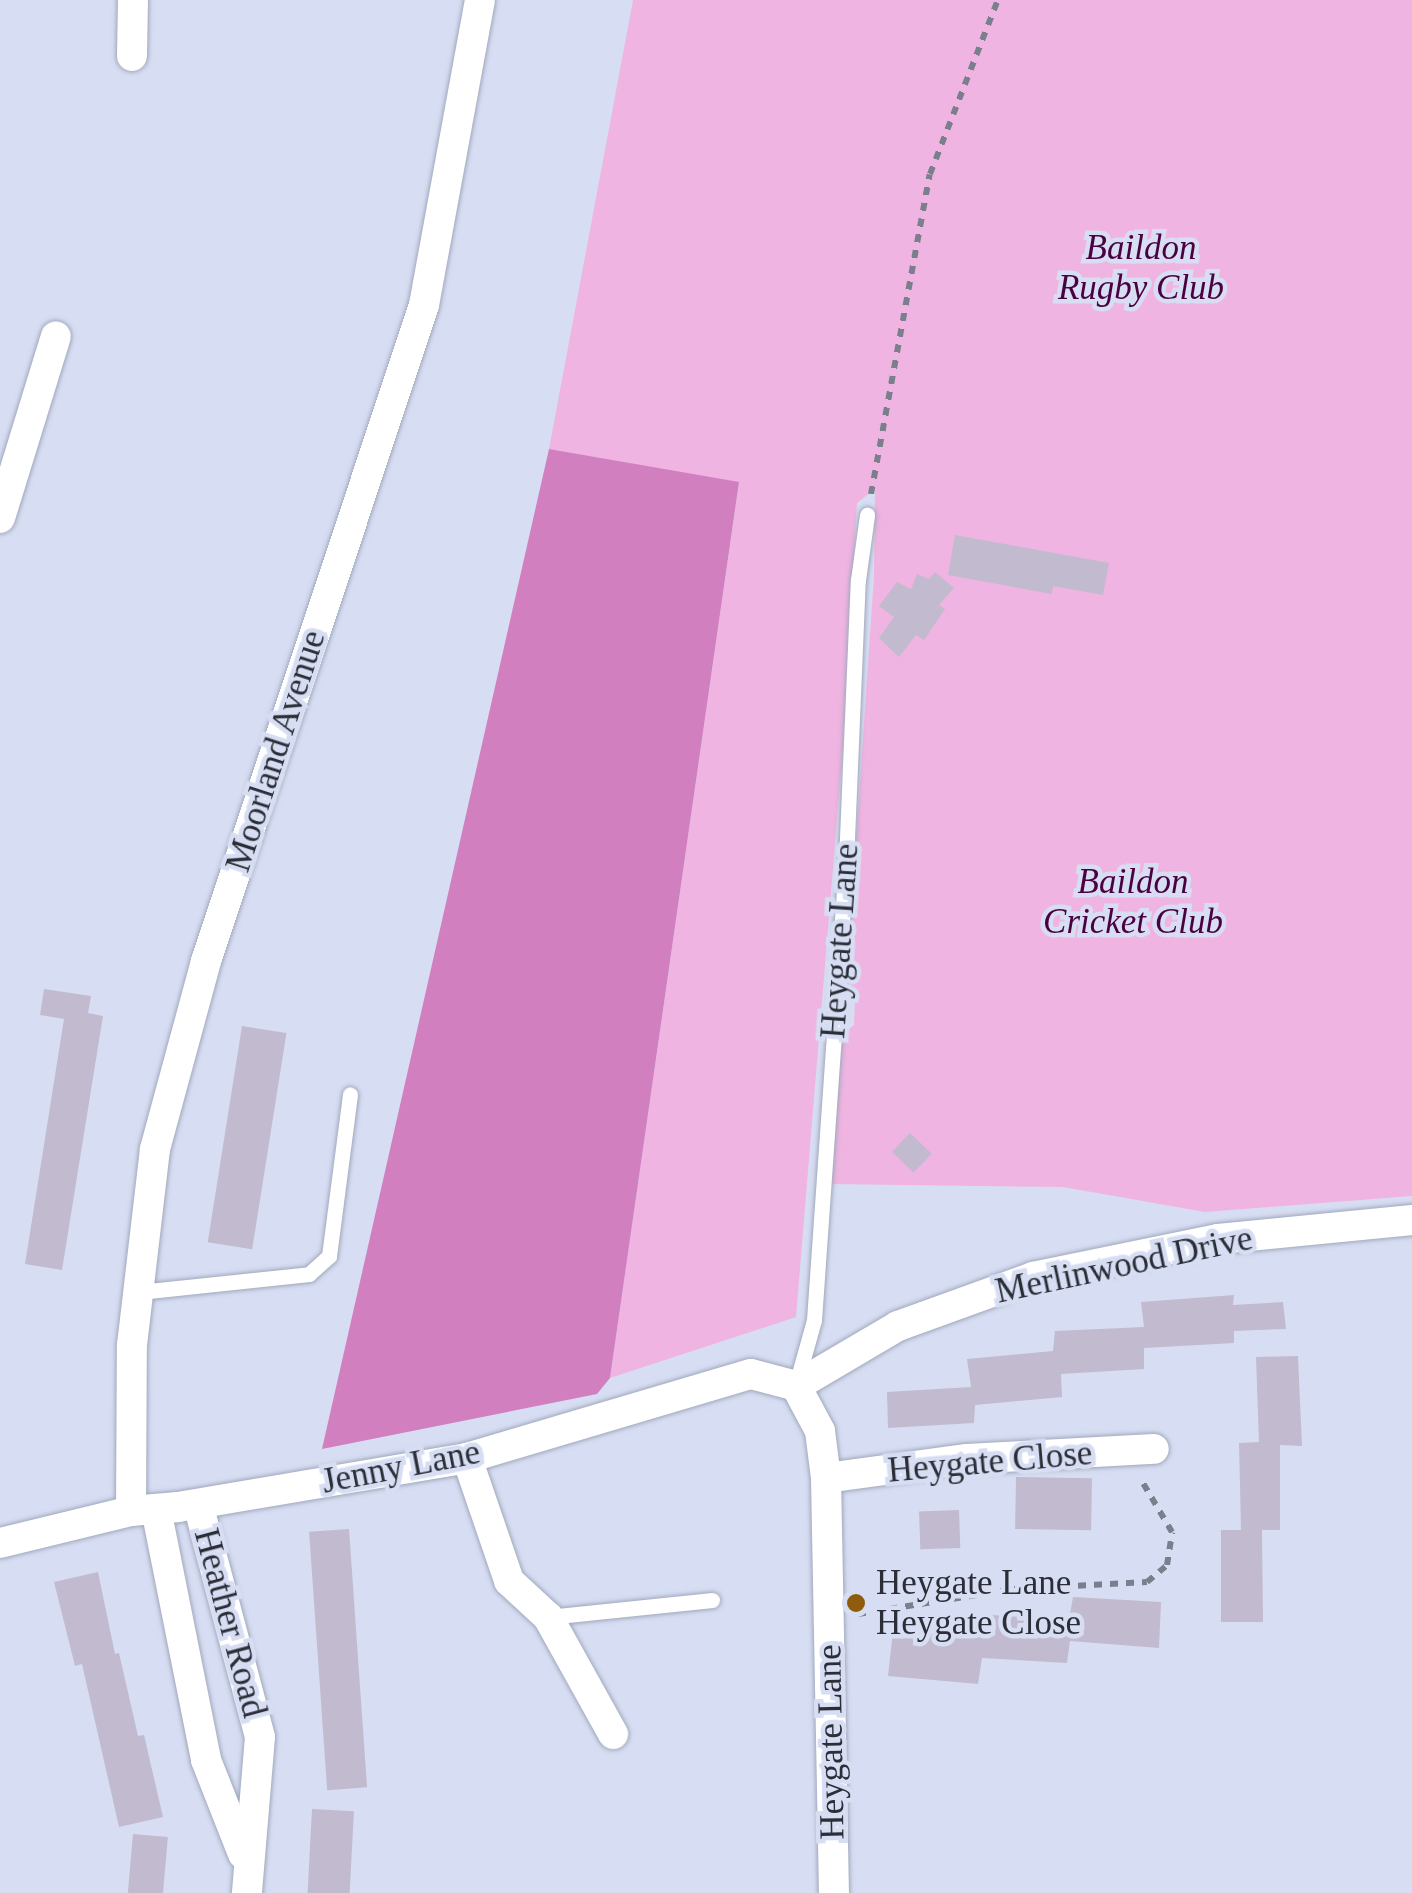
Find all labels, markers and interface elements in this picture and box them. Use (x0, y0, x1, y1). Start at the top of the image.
park label: Baildon Rugby Club (1058, 227, 1224, 309)
street label: Moorland Avenue (217, 624, 335, 878)
street label: Heygate Lane (812, 842, 868, 1040)
park label: Baildon Cricket Club (1043, 861, 1223, 943)
street label: Merlinwood Drive (992, 1217, 1256, 1313)
street label: Jenny Lane (318, 1431, 484, 1503)
street label: Heygate Close (886, 1432, 1094, 1492)
street label: Heather Road (185, 1524, 275, 1722)
place label: Heygate Lane Heygate Close (876, 1562, 1081, 1644)
marker: Heygate Lane Heygate Close (845, 1592, 867, 1614)
street label: Heygate Lane (808, 1644, 854, 1840)

